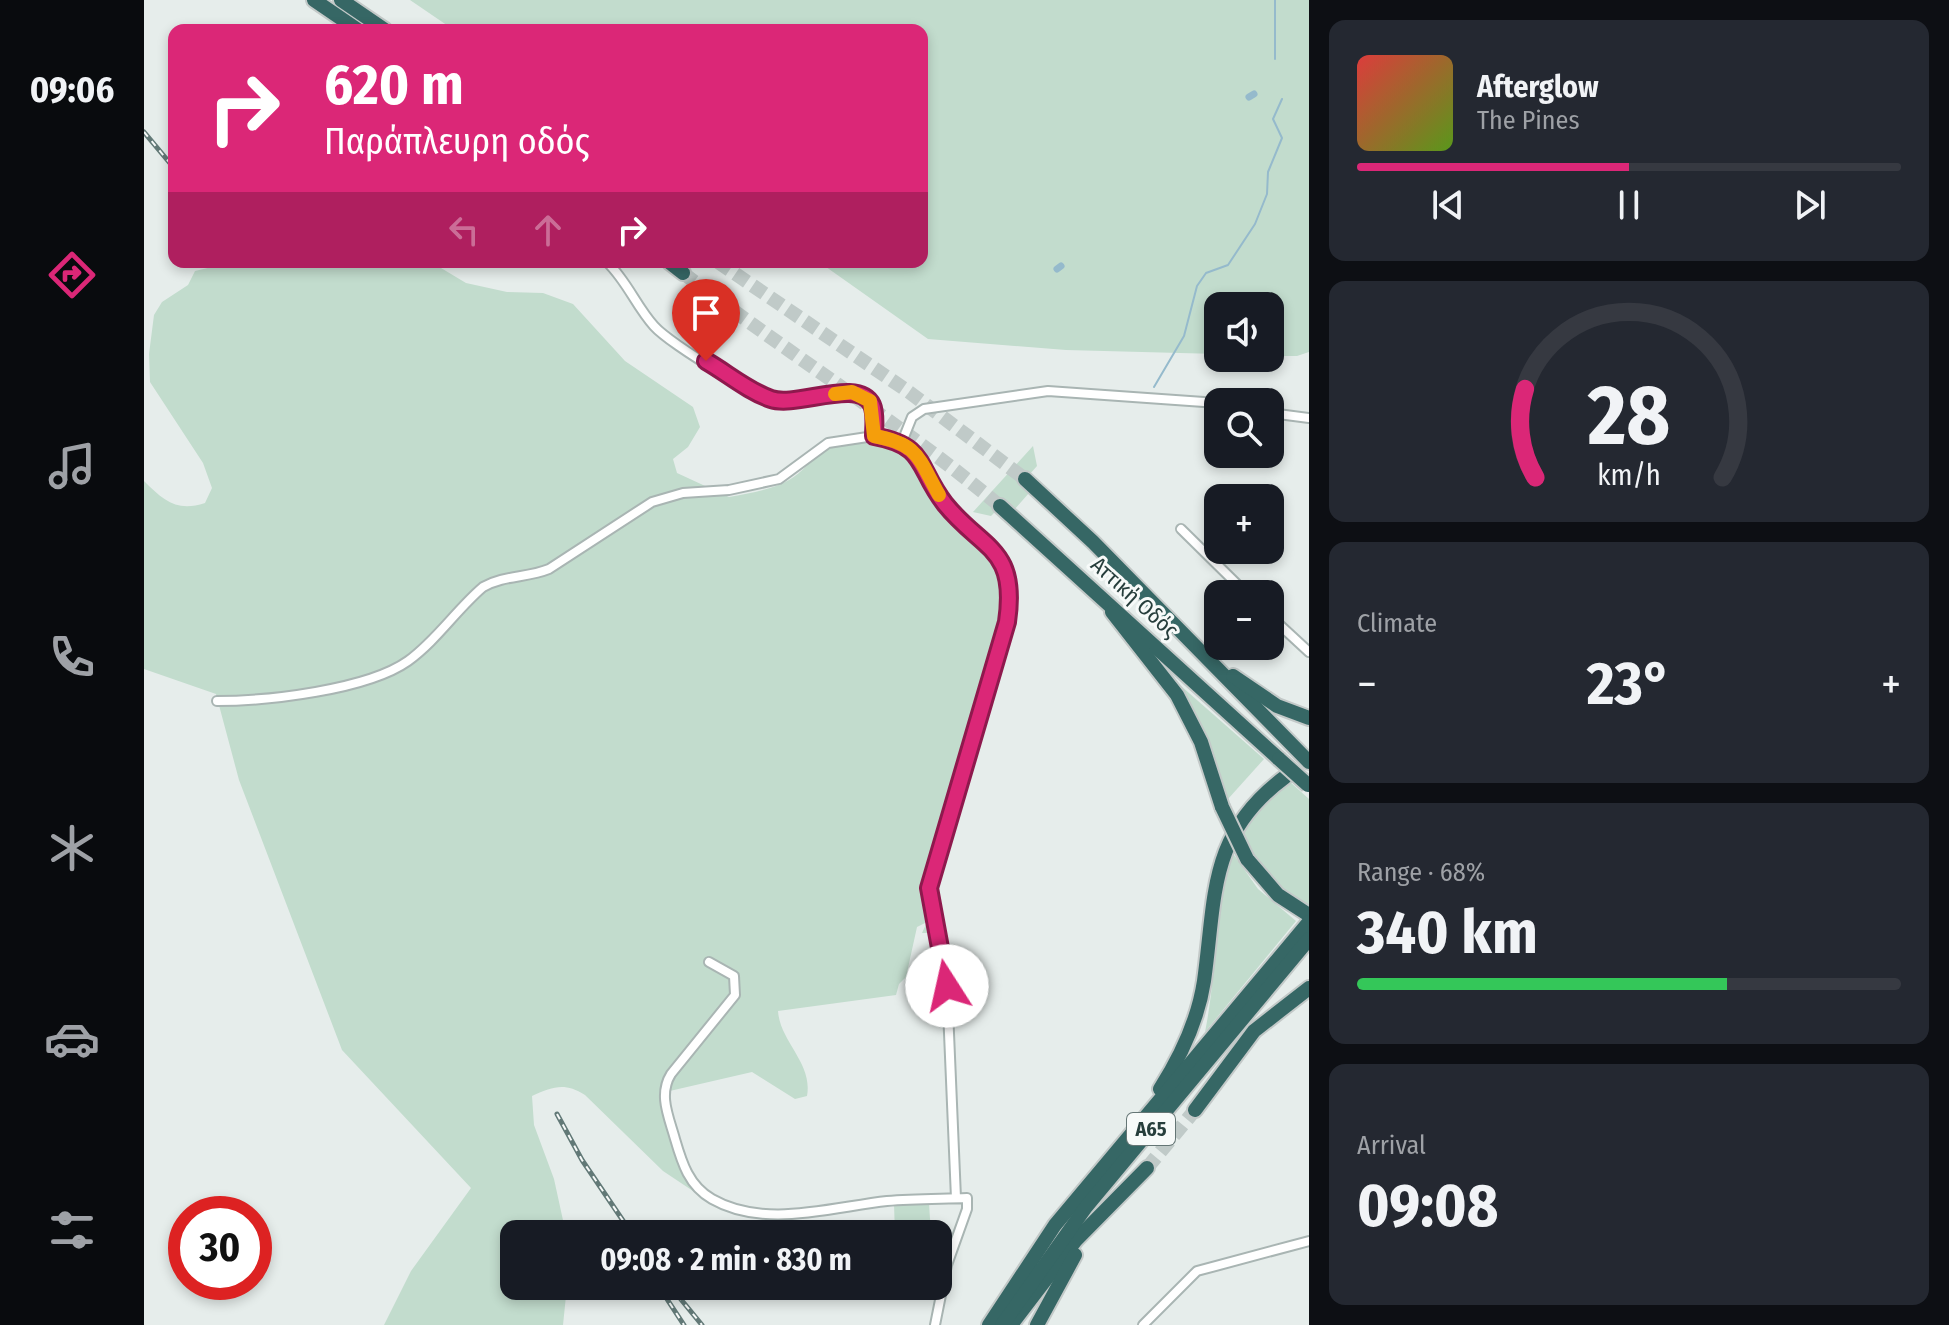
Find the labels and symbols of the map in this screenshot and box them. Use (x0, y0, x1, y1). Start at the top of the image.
pin (672, 279, 740, 361)
street label: Αττική Οδός (1085, 551, 1184, 644)
position arrow (905, 944, 989, 1028)
road number: Α65 (1127, 1113, 1175, 1145)
speed limit sign: 30 (168, 1196, 272, 1300)

